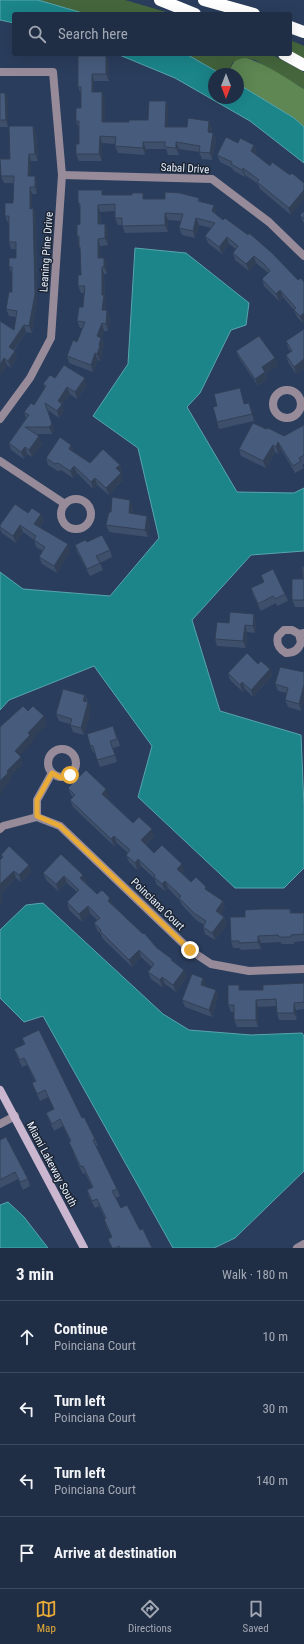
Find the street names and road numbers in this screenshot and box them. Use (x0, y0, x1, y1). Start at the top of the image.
street label: Sabal Drive (160, 161, 210, 176)
street label: Leaning Pine Drive (37, 211, 56, 293)
street label: Poinciana Court (128, 876, 187, 933)
street label: Miami Lakeway South (24, 1119, 79, 1209)

